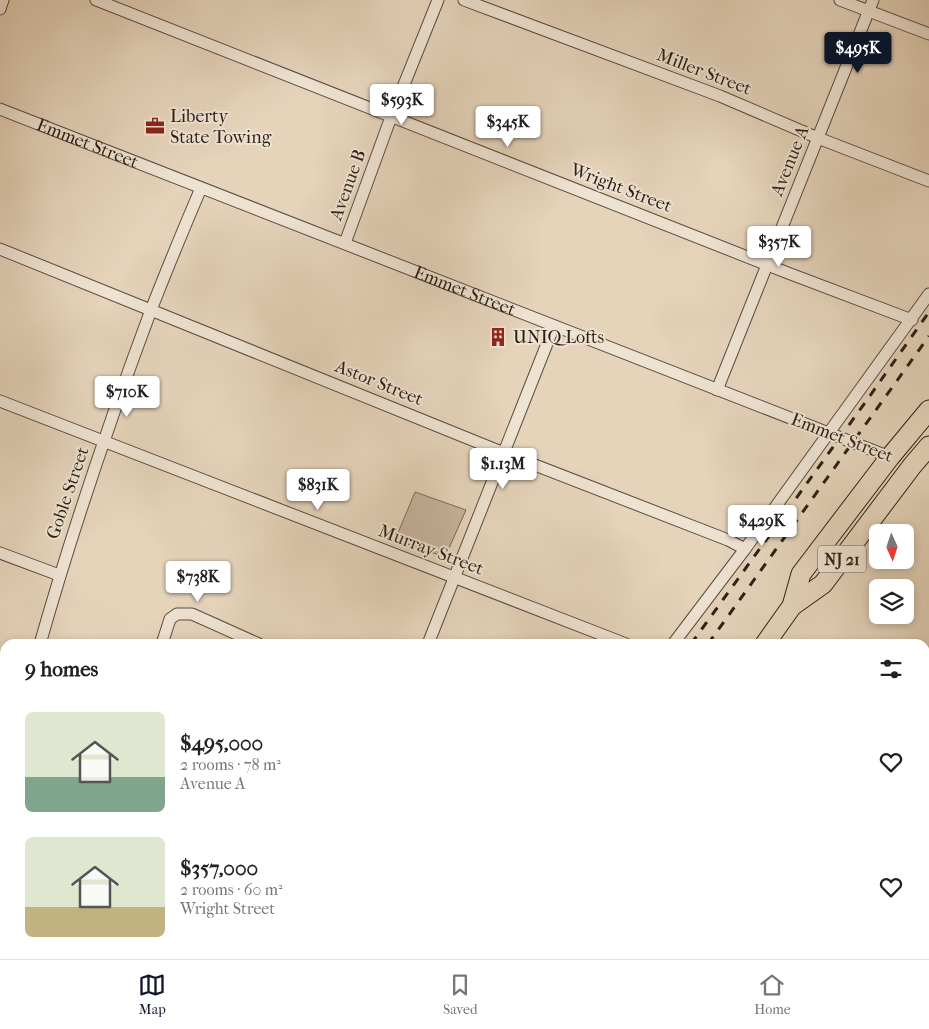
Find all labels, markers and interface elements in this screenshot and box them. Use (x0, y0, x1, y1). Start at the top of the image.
pin: $495K (823, 32, 893, 74)
text: $495K (835, 38, 881, 57)
street label: Miller Street (654, 44, 755, 100)
pin: $593K (367, 84, 437, 126)
text: $593K (381, 90, 423, 109)
place label: Liberty State Towing (170, 106, 272, 148)
pin: $345K (473, 106, 543, 148)
text: $345K (487, 112, 529, 131)
street label: Emmet Street (34, 114, 142, 173)
office icon: Liberty State Towing (144, 115, 166, 137)
street label: Avenue A (766, 123, 814, 200)
street label: Avenue B (325, 147, 370, 224)
street label: Wright Street (566, 159, 675, 217)
pin: $357K (744, 226, 814, 268)
text: $357K (758, 232, 800, 251)
street label: Emmet Street (411, 261, 519, 320)
building icon: UNIQ Lofts (487, 326, 509, 348)
place label: UNIQ Lofts (513, 327, 604, 348)
street label: Astor Street (331, 356, 426, 410)
pin: $710K (92, 376, 162, 418)
text: $710K (106, 382, 148, 401)
street label: Emmet Street (788, 409, 896, 467)
street label: Goble Street (42, 444, 94, 542)
pin: $1.13M (462, 448, 544, 490)
text: $1.13M (481, 454, 525, 473)
pin: $831K (283, 468, 353, 511)
text: $831K (298, 475, 338, 494)
pin: $429K (727, 504, 797, 547)
text: $429K (739, 511, 785, 530)
street label: Murray Street (376, 520, 487, 580)
north arrow (869, 524, 914, 569)
map controls (869, 524, 914, 624)
road number: NJ 21 (818, 546, 866, 572)
pin: $738K (163, 560, 233, 603)
text: $738K (177, 567, 219, 586)
button: layers (869, 579, 914, 624)
icon: filters (877, 655, 905, 683)
text: 9 homes (25, 657, 98, 681)
text: $495,000 (180, 731, 263, 755)
icon: home (65, 732, 125, 792)
icon: heart (877, 748, 905, 776)
text: 2 rooms · 78 m² (180, 755, 281, 774)
text: Avenue A (180, 774, 245, 793)
text: $357,000 (180, 856, 258, 880)
icon: home (65, 857, 125, 917)
icon: heart (877, 873, 905, 901)
text: 2 rooms · 60 m² (180, 880, 283, 899)
text: Wright Street (180, 899, 275, 918)
tab: Map (138, 971, 166, 1018)
tab: Saved (443, 971, 478, 1018)
tab: Home (754, 971, 791, 1018)

